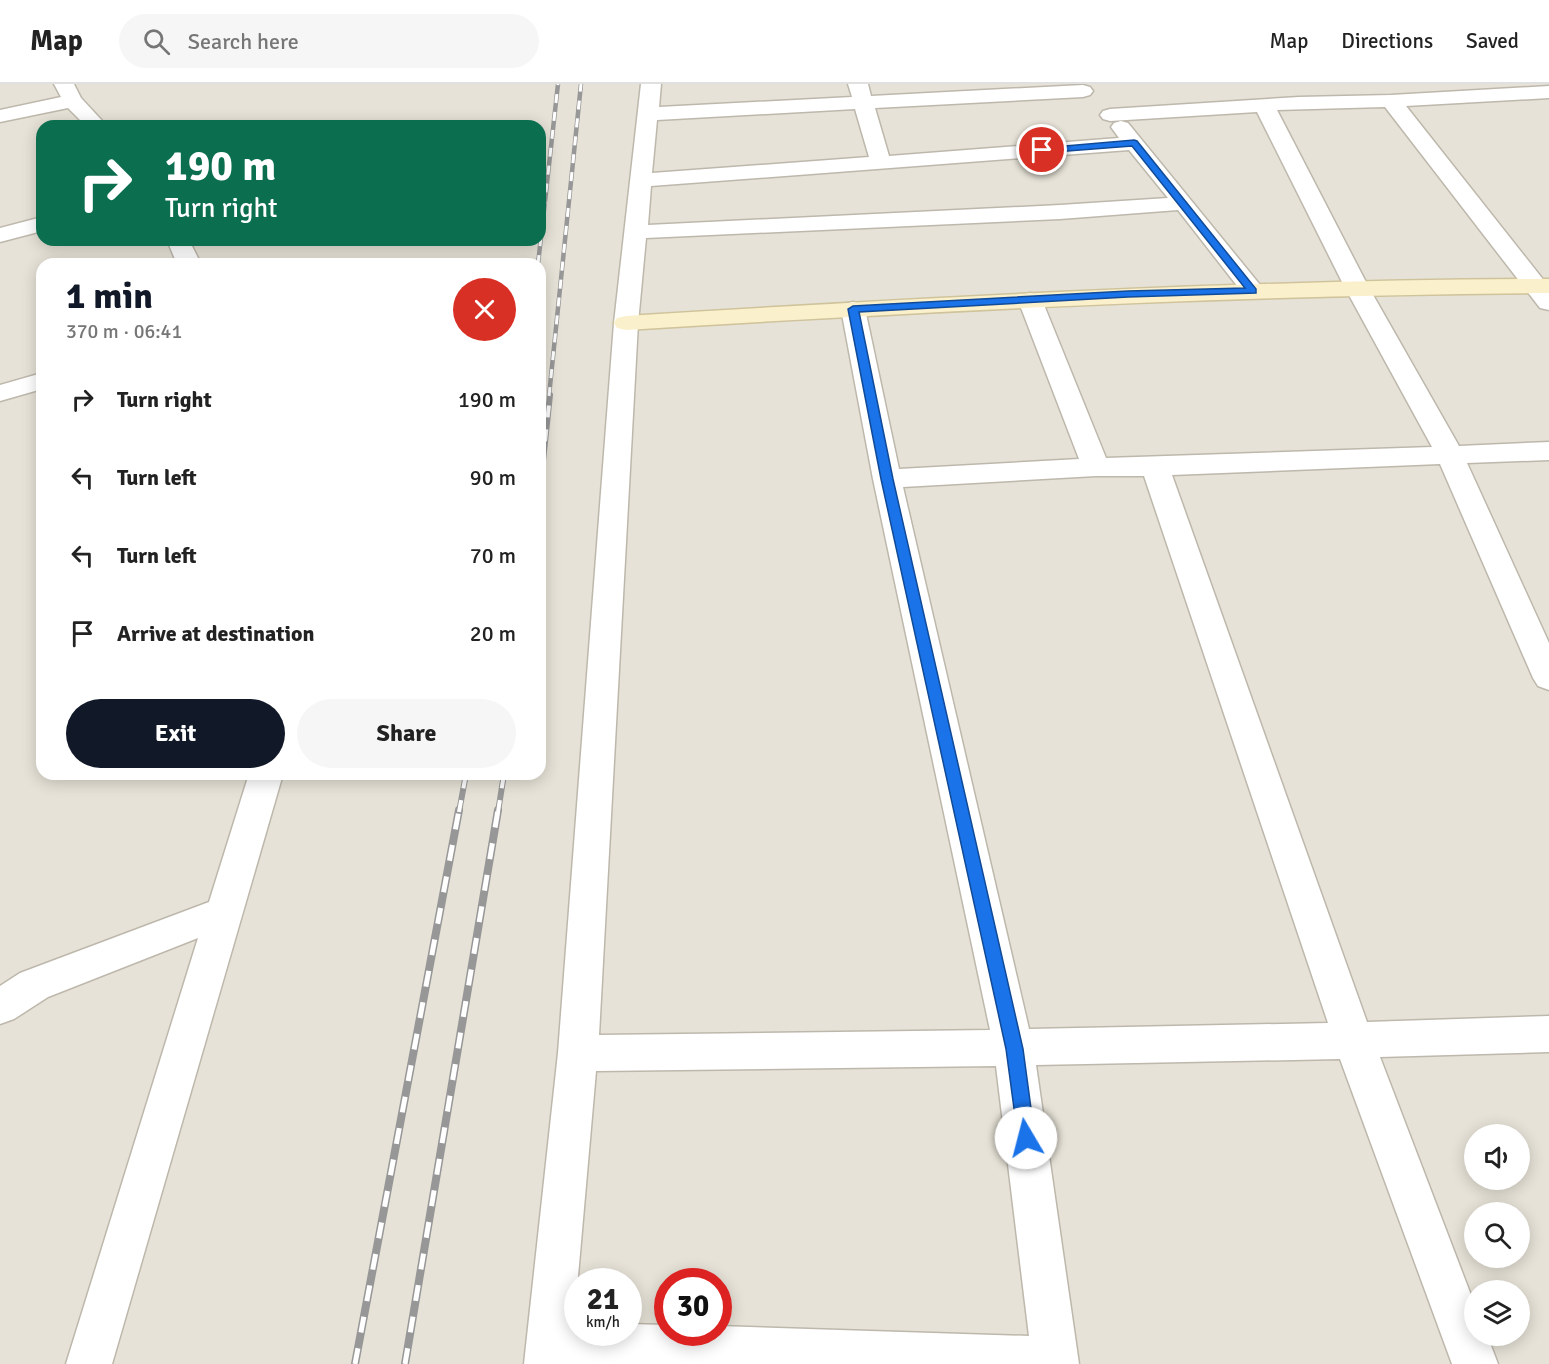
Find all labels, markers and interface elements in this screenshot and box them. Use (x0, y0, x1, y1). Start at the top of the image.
search box (119, 14, 539, 68)
text: Map (30, 24, 83, 58)
icon: search (140, 25, 173, 58)
text: Search here (188, 28, 299, 55)
text: Map (1270, 28, 1308, 54)
text: Directions (1341, 28, 1433, 54)
text: Saved (1466, 28, 1519, 54)
pin (1016, 124, 1067, 175)
icon: arrive (1025, 133, 1058, 166)
text: 190 m (165, 141, 276, 192)
icon: right (66, 144, 144, 222)
text: Turn right (165, 192, 278, 225)
text: 1 min (66, 274, 153, 319)
button: close (453, 278, 516, 341)
text: 370 m · 06:41 (66, 319, 182, 344)
icon: right (66, 383, 99, 416)
text: Turn right (117, 386, 212, 413)
text: 190 m (458, 386, 516, 413)
icon: left (66, 461, 99, 494)
text: Turn left (117, 464, 197, 491)
text: 90 m (470, 464, 516, 491)
icon: left (66, 539, 99, 572)
text: Turn left (117, 542, 197, 569)
text: 70 m (470, 542, 516, 569)
icon: arrive (66, 617, 99, 650)
text: Arrive at destination (117, 620, 314, 647)
text: 20 m (470, 620, 516, 647)
button: Exit (66, 699, 285, 768)
button: Share (297, 699, 516, 768)
position arrow (994, 1106, 1058, 1170)
map controls (1464, 1124, 1530, 1346)
button: sound (1464, 1124, 1530, 1190)
button: search (1464, 1202, 1530, 1268)
speed limit sign: 30 (654, 1268, 732, 1346)
button: layers (1464, 1280, 1530, 1346)
text: 21 (587, 1281, 619, 1318)
text: km/h (586, 1313, 620, 1331)

